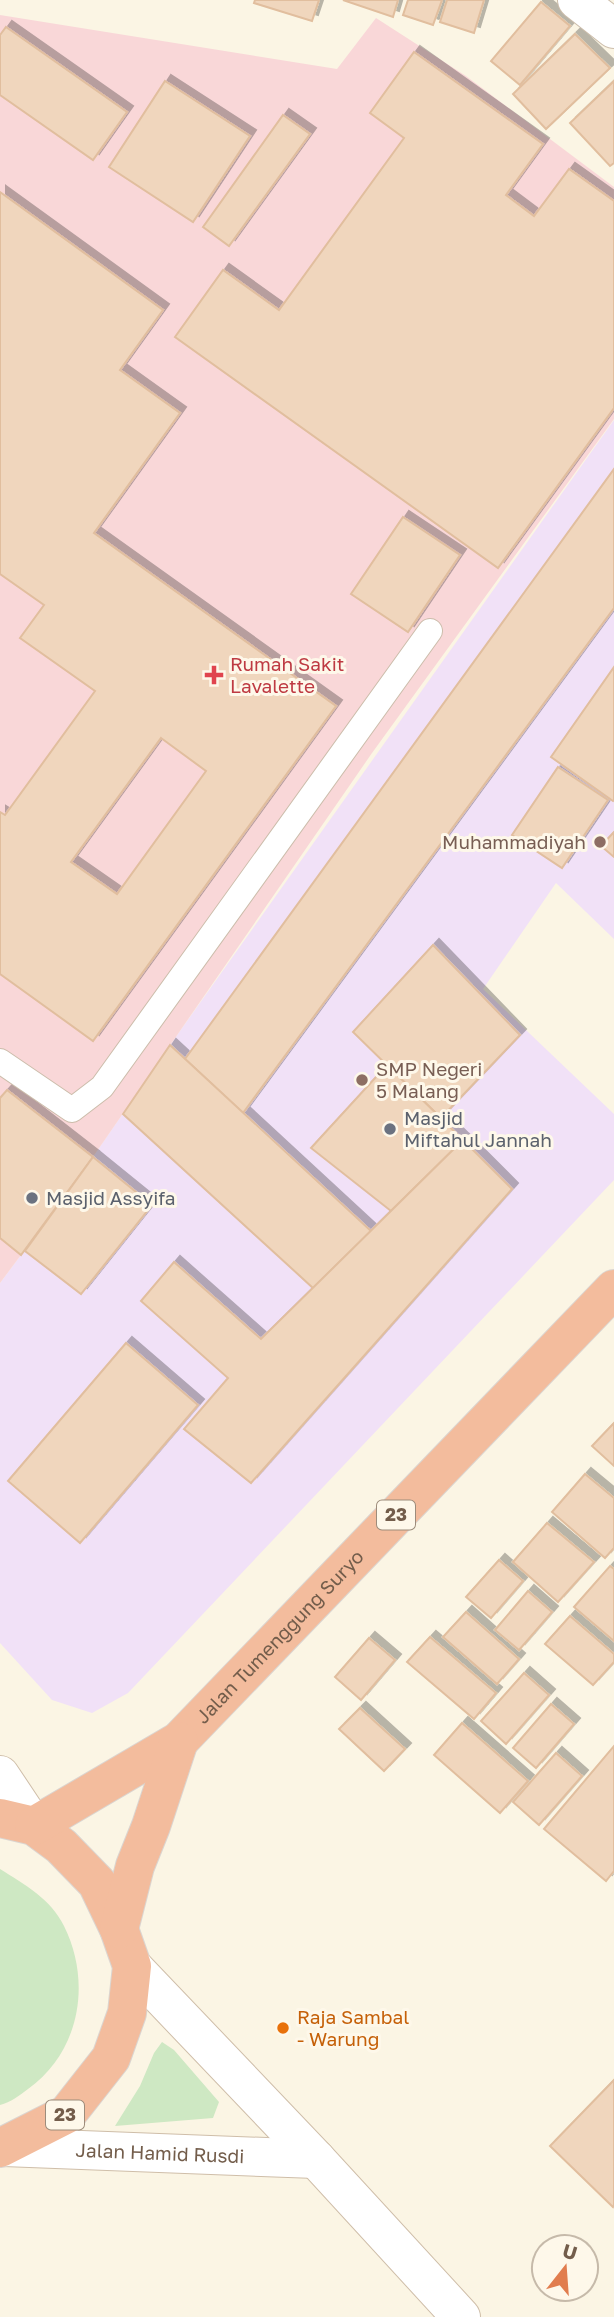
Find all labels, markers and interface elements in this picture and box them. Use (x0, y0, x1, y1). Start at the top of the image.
place label: Rumah Sakit Lavalette (230, 652, 344, 697)
marker: Rumah Sakit Lavalette (204, 665, 224, 685)
place label: Muhammadiyah (442, 830, 586, 853)
marker: Muhammadiyah (592, 834, 608, 850)
place label: SMP Negeri 5 Malang (376, 1057, 482, 1102)
marker: SMP Negeri 5 Malang (354, 1072, 370, 1088)
place label: Masjid Miftahul Jannah (404, 1106, 552, 1151)
marker: Masjid Miftahul Jannah (382, 1121, 398, 1137)
place label: Masjid Assyifa (46, 1186, 176, 1209)
marker: Masjid Assyifa (24, 1190, 40, 1206)
road number: 23 (377, 1500, 415, 1530)
street label: Jalan Tumenggung Suryo (190, 1545, 368, 1728)
place label: Raja Sambal - Warung (297, 2005, 409, 2050)
marker: Raja Sambal - Warung (275, 2020, 291, 2036)
road number: 23 (46, 2101, 84, 2130)
street label: Jalan Hamid Rusdi (75, 2138, 245, 2167)
north arrow (530, 2233, 600, 2303)
text: U (560, 2238, 580, 2264)

